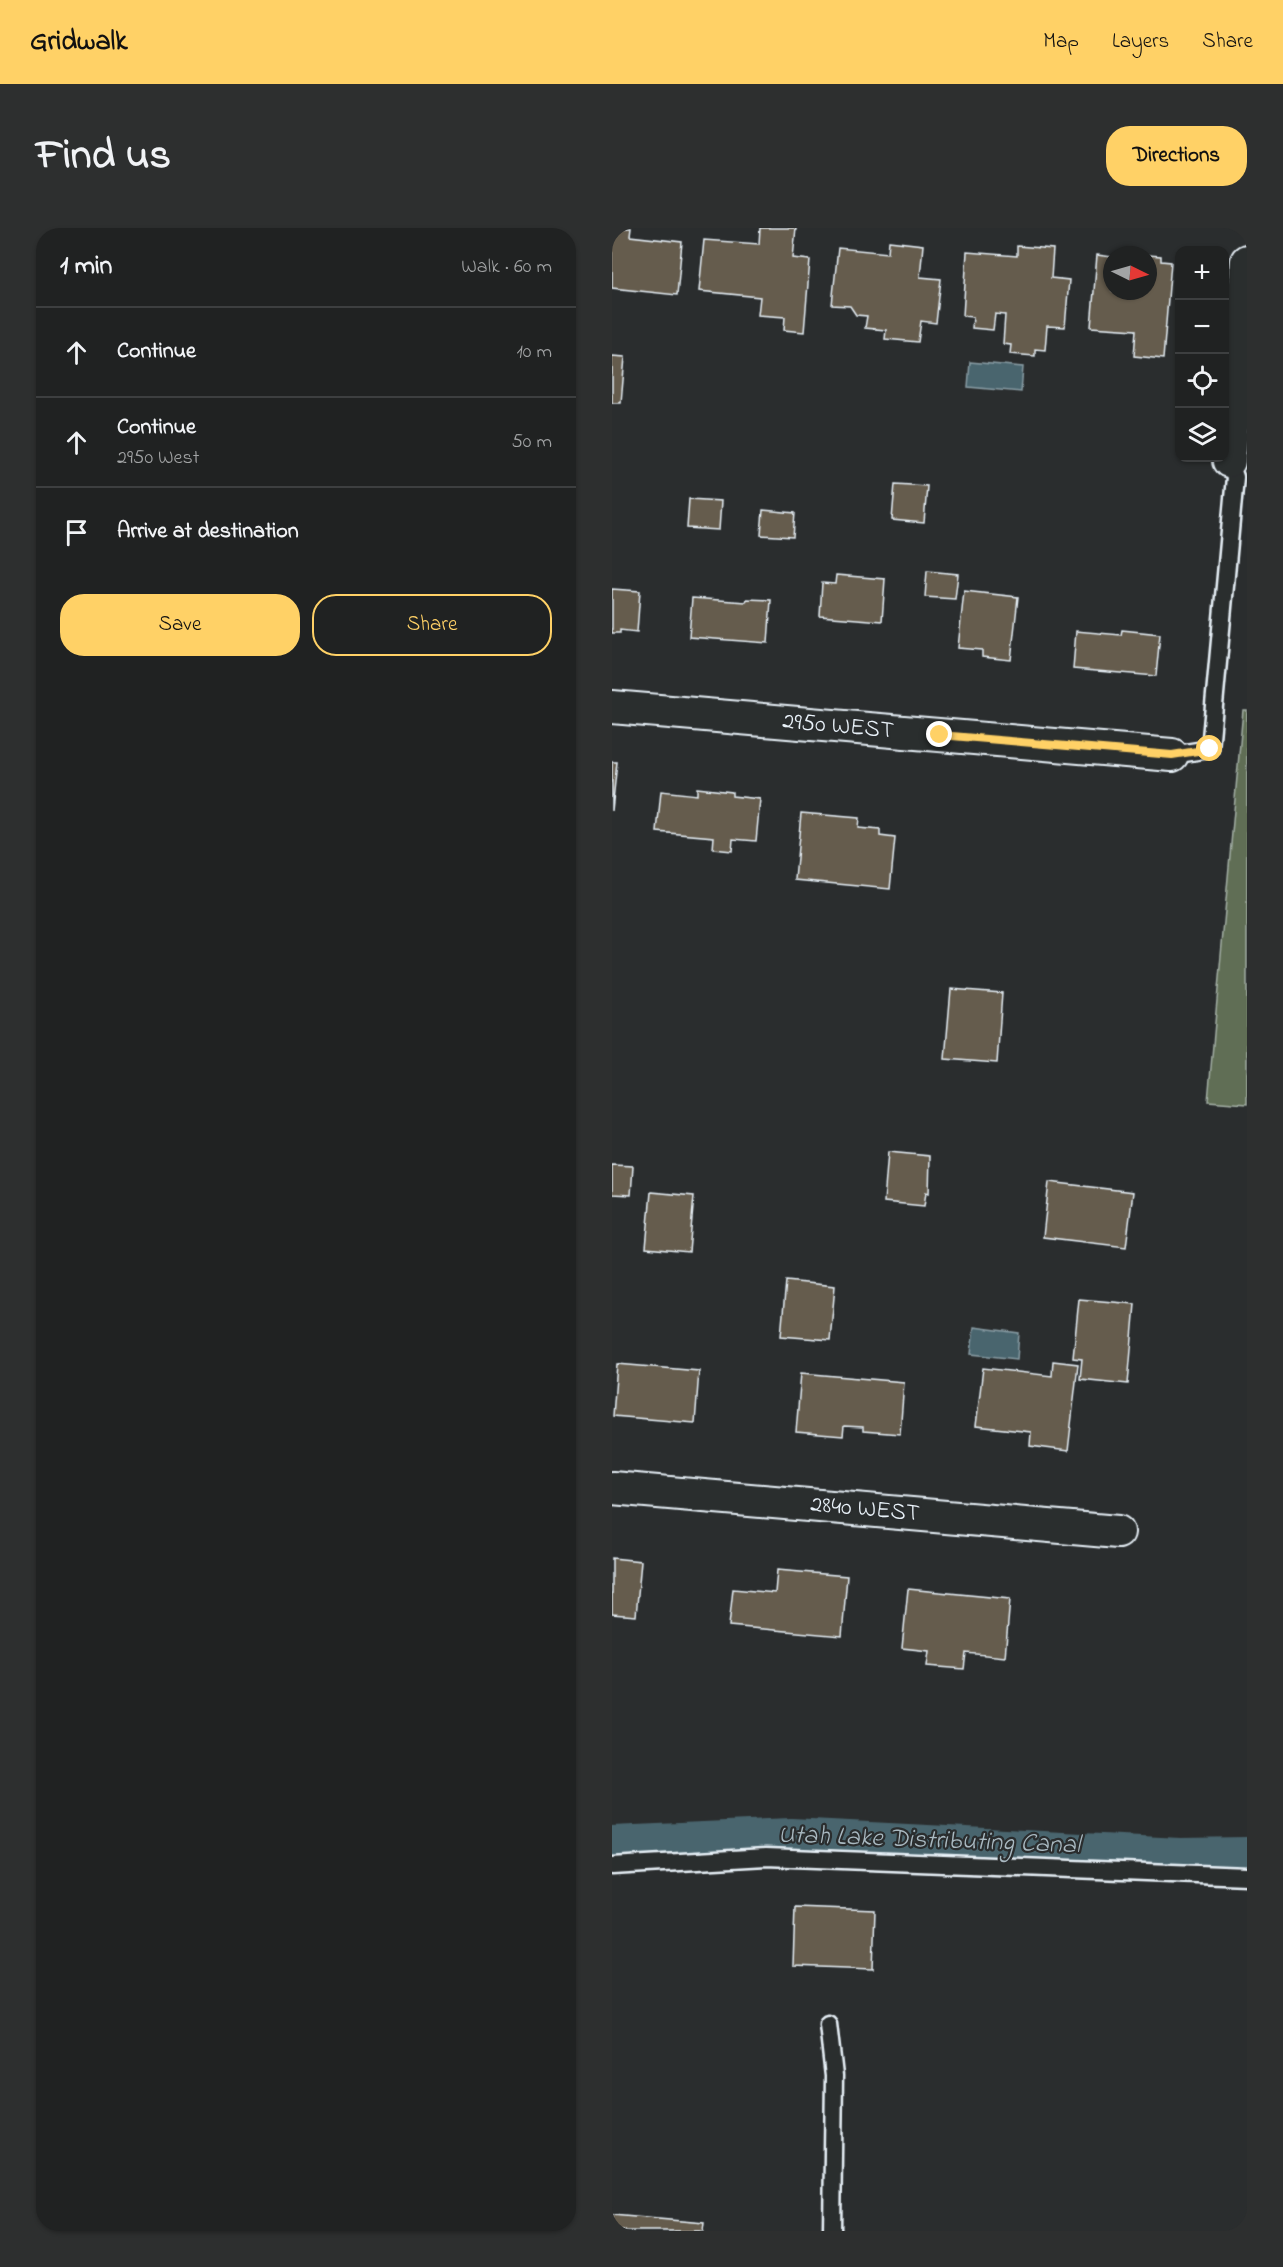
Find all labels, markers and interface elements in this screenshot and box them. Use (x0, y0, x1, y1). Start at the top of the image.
text: Gridwalk (30, 22, 127, 63)
text: Map (1043, 27, 1079, 57)
text: Layers (1112, 27, 1169, 57)
text: Share (1202, 27, 1253, 57)
text: Find us (36, 126, 171, 187)
button: Directions (1106, 126, 1247, 186)
north arrow (1103, 246, 1157, 300)
map controls (1175, 246, 1229, 462)
button: + (1175, 246, 1229, 300)
text: 1 min (60, 248, 112, 286)
text: Walk · 60 m (461, 253, 552, 282)
button: − (1175, 300, 1229, 354)
icon: ahead (60, 336, 93, 369)
text: Continue (117, 336, 196, 368)
text: 10 m (516, 338, 552, 367)
button: locate (1175, 354, 1229, 408)
button: layers (1175, 408, 1229, 462)
text: Continue (117, 412, 196, 444)
icon: ahead (60, 426, 93, 459)
text: 50 m (511, 428, 552, 457)
text: 2950 West (117, 444, 199, 473)
icon: arrive (60, 516, 93, 549)
text: Arrive at destination (117, 516, 299, 548)
button: Save (60, 594, 300, 656)
button: Share (312, 594, 552, 656)
street label: 2950 WEST (781, 705, 895, 749)
route end (926, 721, 952, 747)
route start (1196, 735, 1222, 761)
street label: 2840 WEST (809, 1488, 921, 1532)
water label: Utah Lake Distributing Canal (777, 1817, 1083, 1865)

